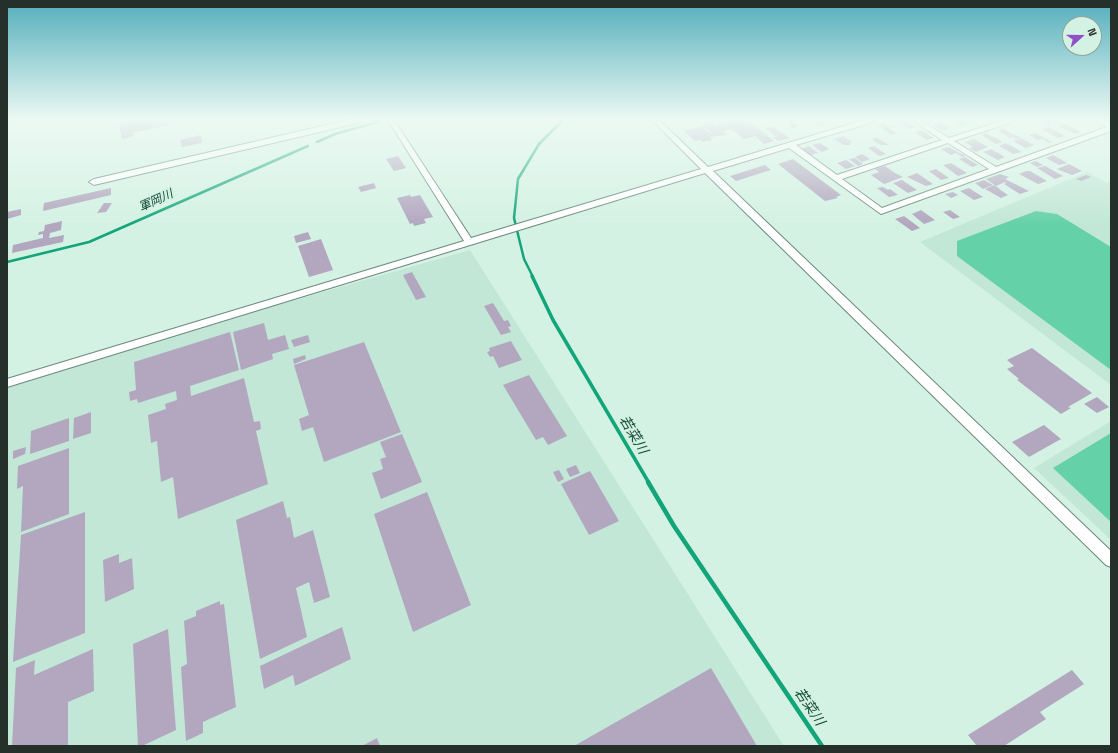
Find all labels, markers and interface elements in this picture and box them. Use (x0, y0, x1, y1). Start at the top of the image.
north arrow (1062, 16, 1102, 56)
text: N (1084, 26, 1100, 38)
water label: 軍岡川 (137, 187, 175, 215)
water label: 若菜川 (615, 413, 651, 457)
water label: 若菜川 (790, 685, 828, 729)

